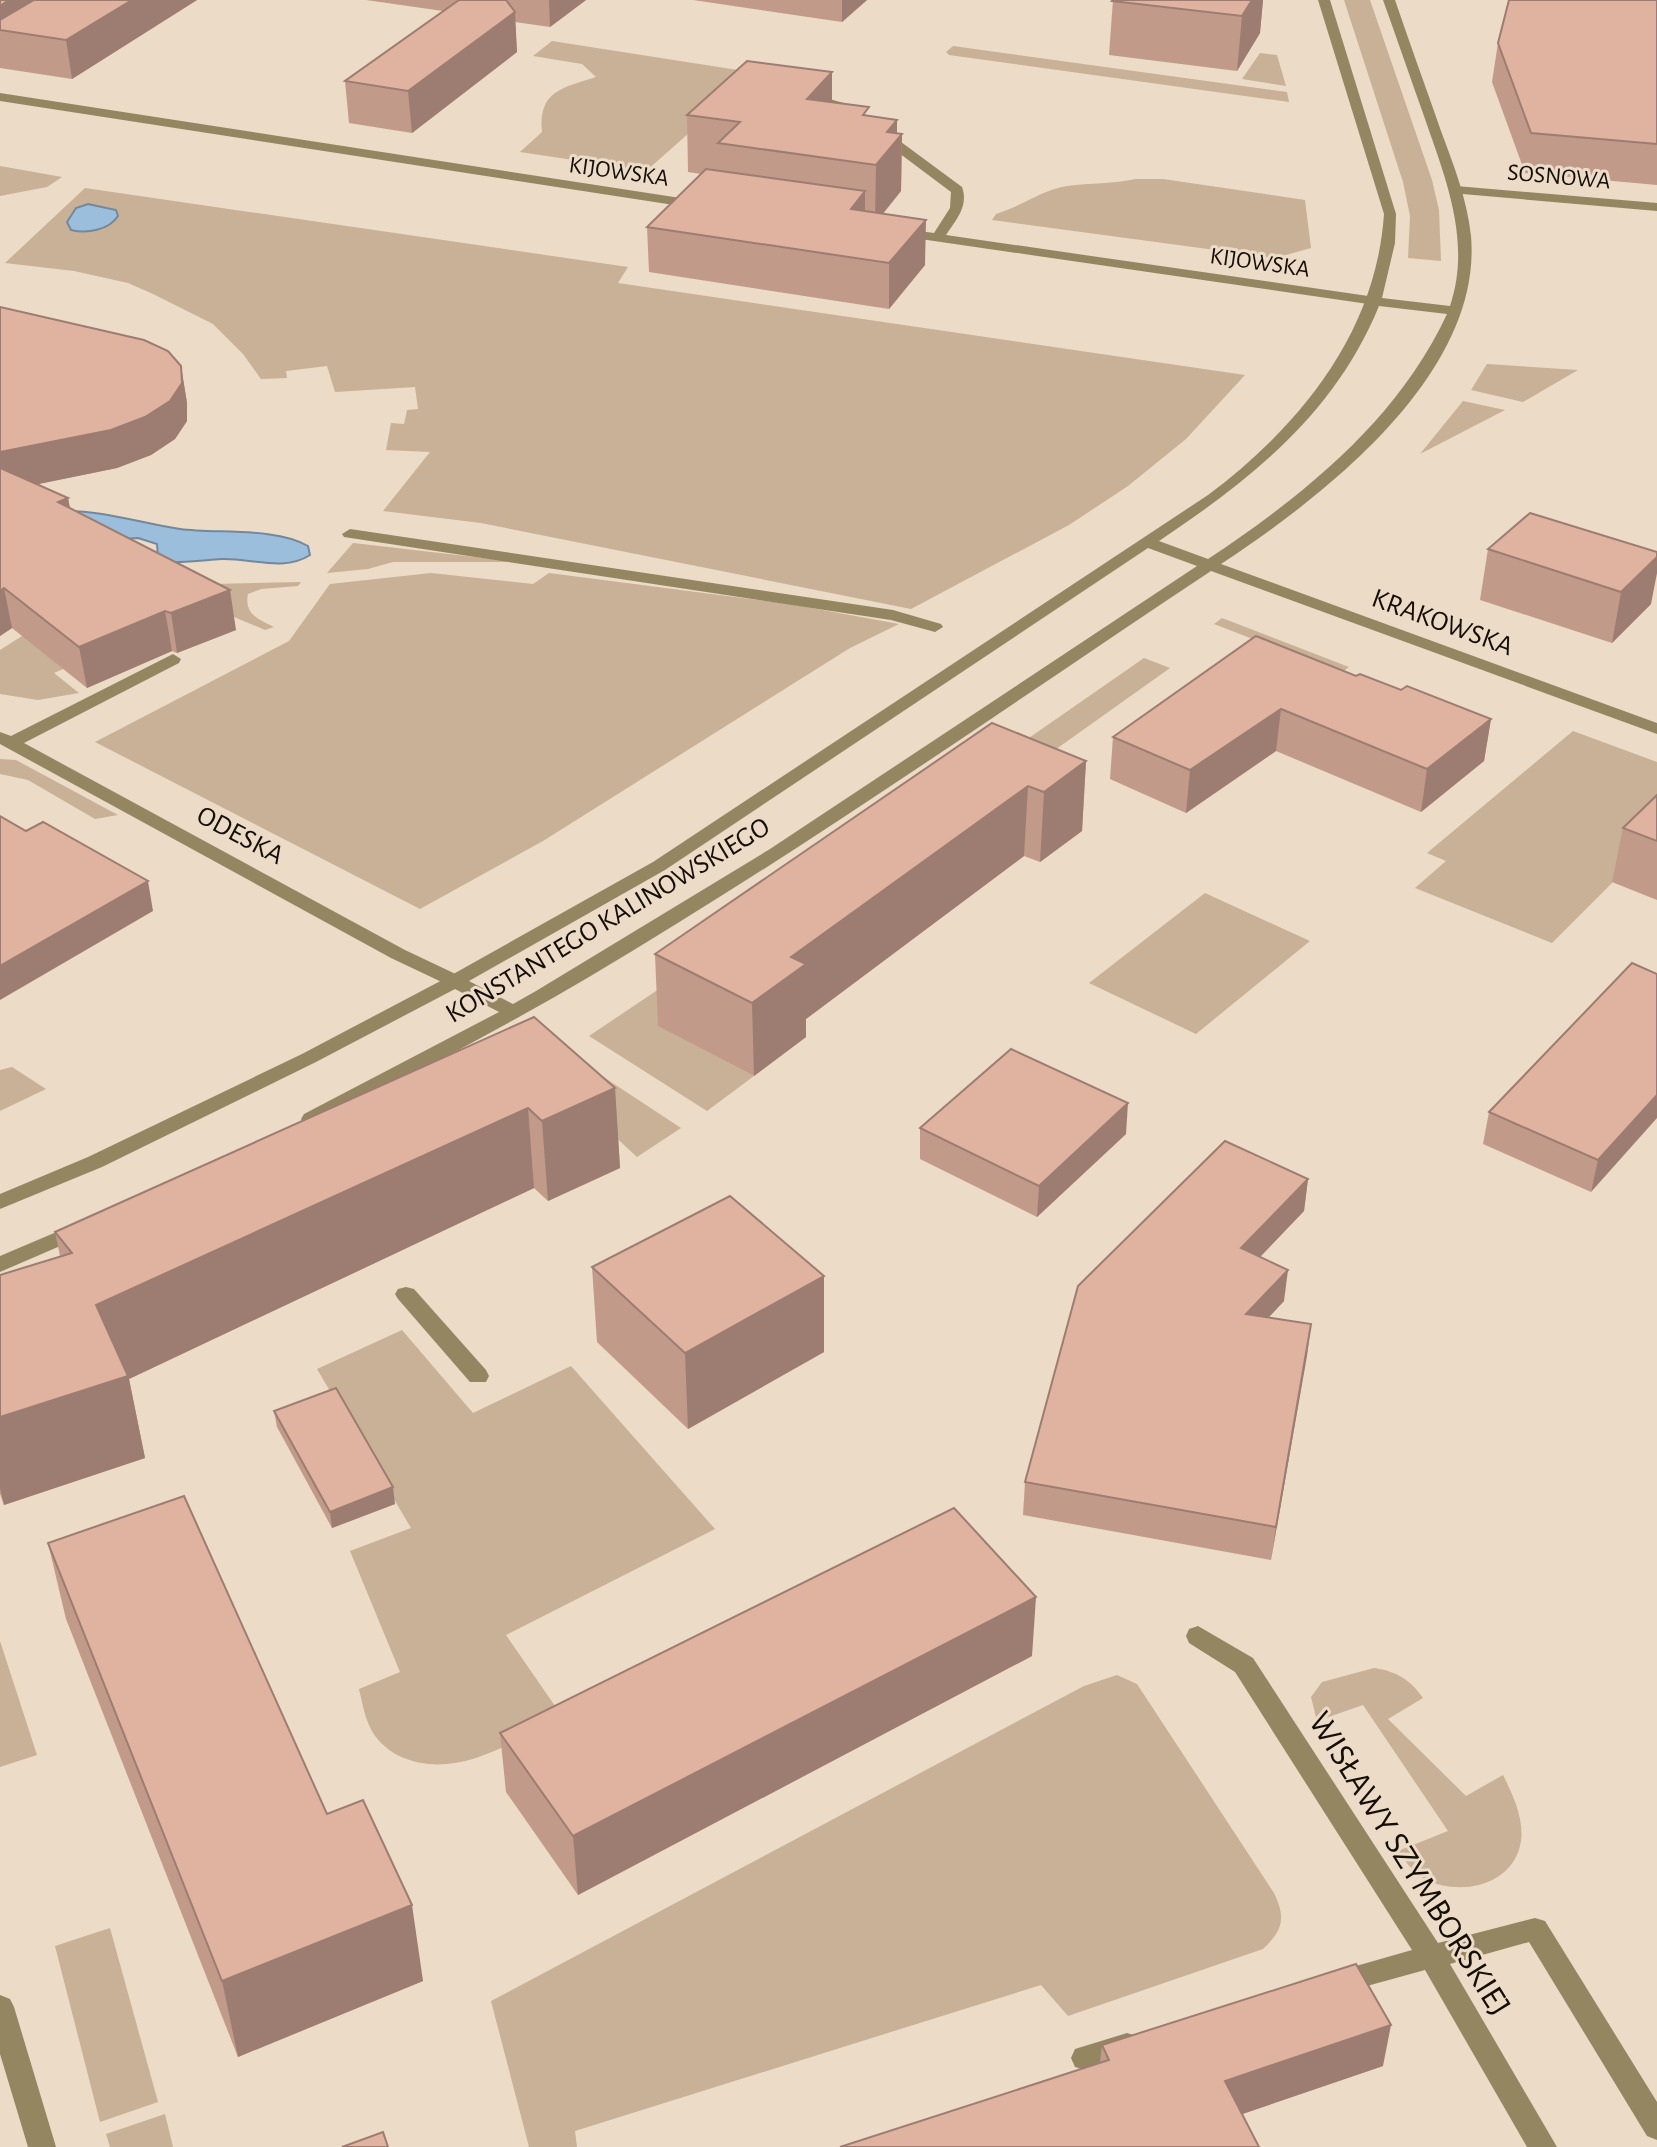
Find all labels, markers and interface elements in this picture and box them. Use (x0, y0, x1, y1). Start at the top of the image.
street label: KIJOWSKA (567, 153, 671, 191)
street label: SOSNOWA (1506, 161, 1612, 193)
street label: KIJOWSKA (1208, 244, 1312, 282)
street label: KRAKOWSKA (1368, 584, 1517, 661)
street label: ODESKA (192, 801, 288, 870)
street label: KONSTANTEGO KALINOWSKIEGO (441, 813, 775, 1029)
street label: WISŁAWY SZYMBORSKIEJ (1302, 1706, 1517, 2022)

